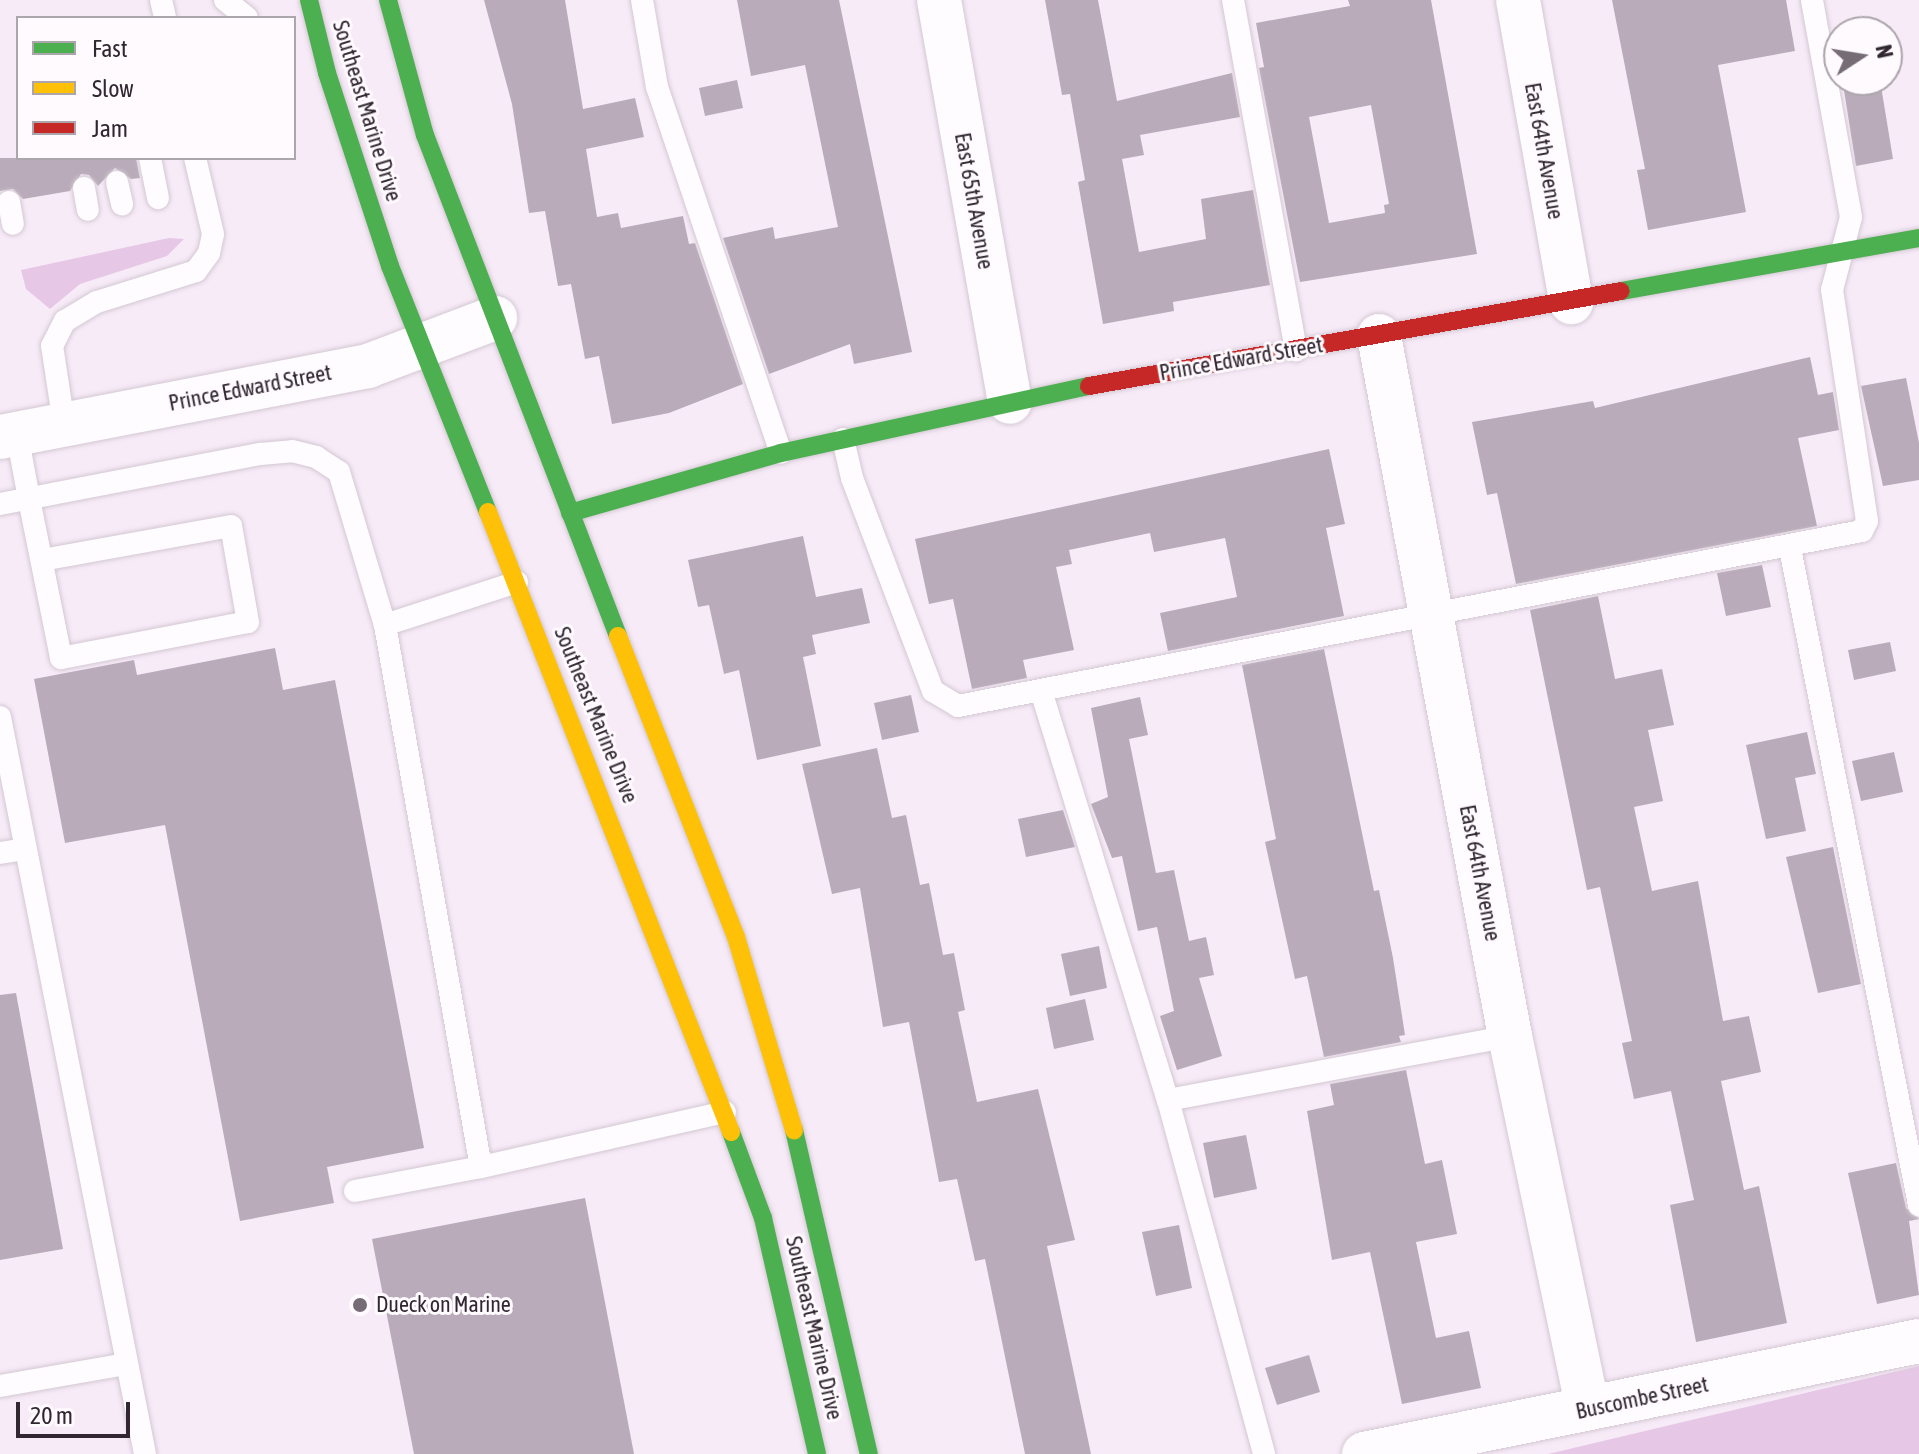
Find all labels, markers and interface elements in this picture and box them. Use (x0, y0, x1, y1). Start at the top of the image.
legend (16, 16, 296, 160)
north arrow (1823, 16, 1903, 96)
street label: Southeast Marine Drive (327, 18, 407, 204)
text: Fast (92, 35, 128, 62)
text: N (1870, 42, 1899, 60)
text: Slow (92, 75, 134, 102)
street label: East 64th Avenue (1519, 81, 1569, 221)
text: Jam (92, 115, 128, 142)
street label: East 65th Avenue (949, 131, 999, 271)
street label: Prince Edward Street (1157, 332, 1325, 386)
street label: Prince Edward Street (166, 359, 334, 417)
street label: Southeast Marine Drive (549, 623, 643, 807)
street label: East 64th Avenue (1454, 803, 1506, 943)
street label: Southeast Marine Drive (780, 1234, 848, 1422)
place label: Dueck on Marine (376, 1292, 511, 1318)
marker: Dueck on Marine (351, 1296, 369, 1314)
street label: Buscombe Street (1573, 1371, 1711, 1425)
scale bar (20, 1386, 134, 1436)
text: 20 m (30, 1402, 73, 1429)

